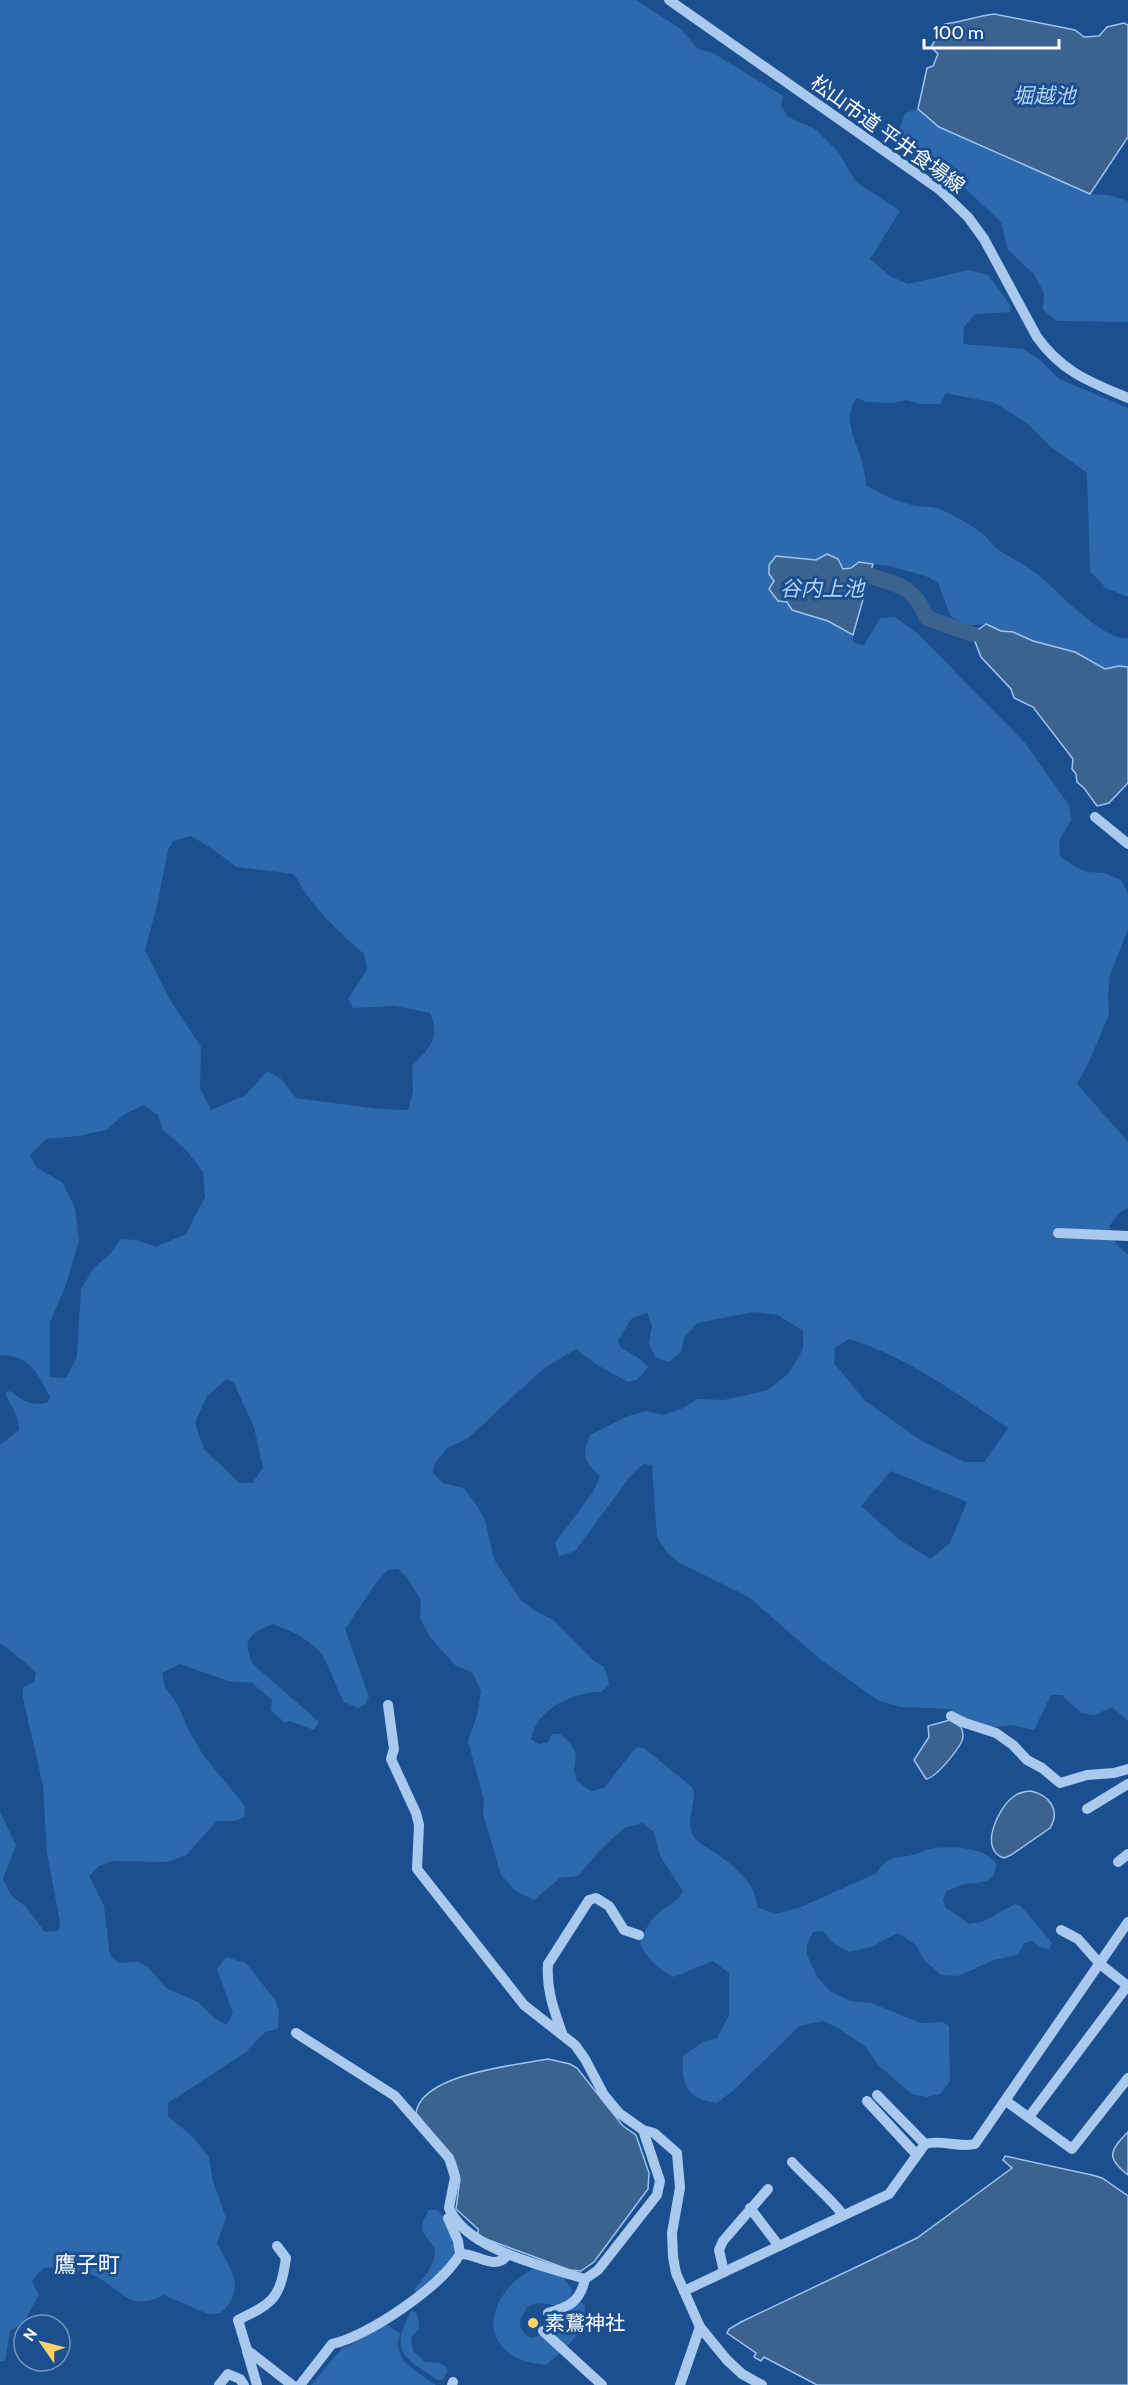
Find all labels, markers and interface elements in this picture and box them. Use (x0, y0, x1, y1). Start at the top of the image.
scale bar (924, 12, 1059, 50)
text: 100 m (933, 22, 984, 44)
street label: 松山市道 平井食場線 (806, 70, 970, 198)
water label: 堀越池 (1013, 83, 1077, 108)
water label: 谷内上池 (780, 576, 866, 601)
district label: 鷹子町 (54, 2251, 120, 2278)
place label: 素鵞神社 (545, 2311, 625, 2335)
north arrow (12, 2313, 72, 2373)
marker: 素鵞神社 (526, 2316, 540, 2330)
text: N (19, 2325, 41, 2345)

